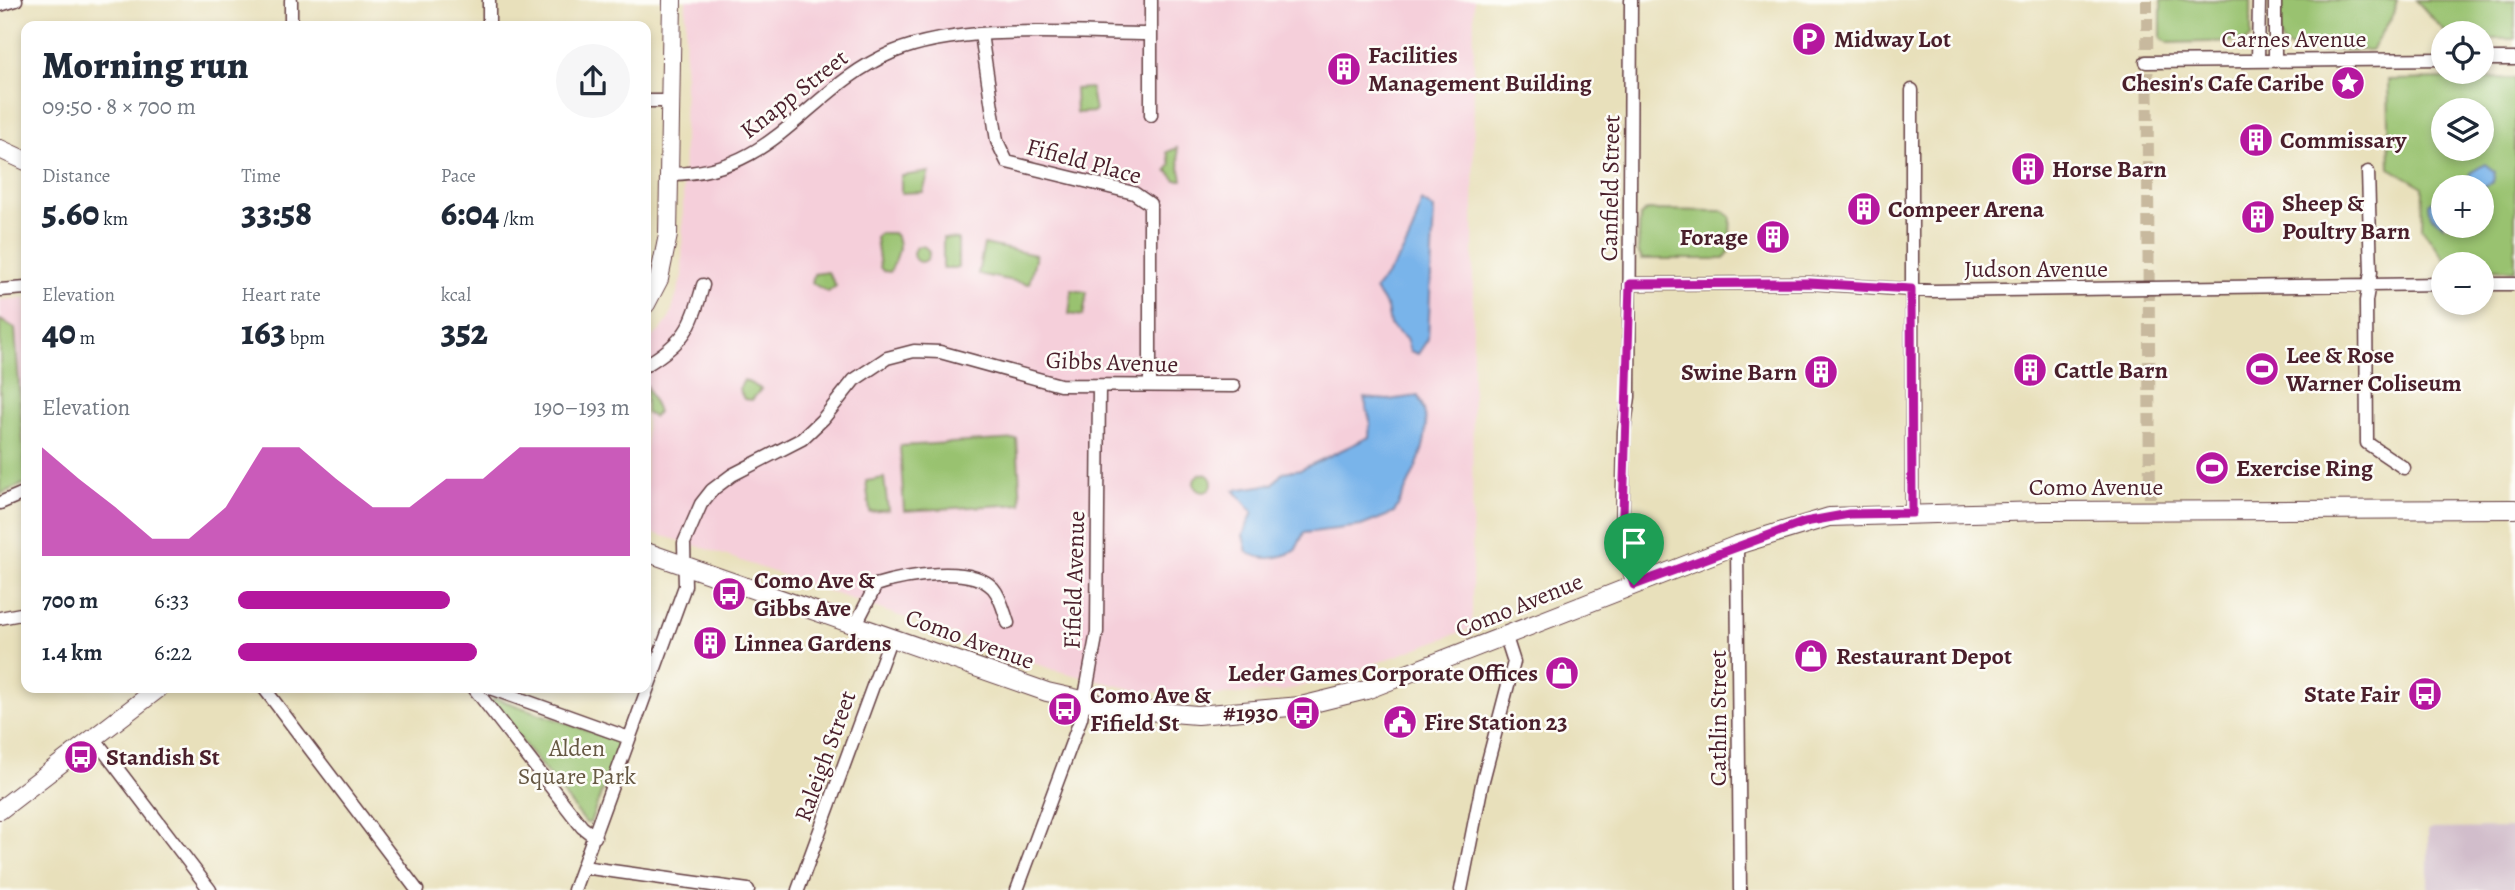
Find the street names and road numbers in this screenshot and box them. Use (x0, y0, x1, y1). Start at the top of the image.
street label: Carnes Avenue (2221, 23, 2367, 55)
street label: Knapp Street (734, 42, 855, 146)
street label: Canfield Street (1593, 114, 1627, 262)
street label: Fifield Place (1023, 130, 1145, 192)
street label: Judson Avenue (1964, 253, 2108, 285)
street label: Gibbs Avenue (1045, 344, 1179, 380)
street label: Como Avenue (2029, 471, 2163, 503)
street label: Fifield Avenue (1056, 510, 1092, 650)
street label: Como Avenue (1451, 565, 1587, 645)
street label: Como Avenue (901, 601, 1039, 677)
street label: Cathlin Street (1702, 650, 1734, 786)
street label: Raleigh Street (786, 686, 864, 826)

